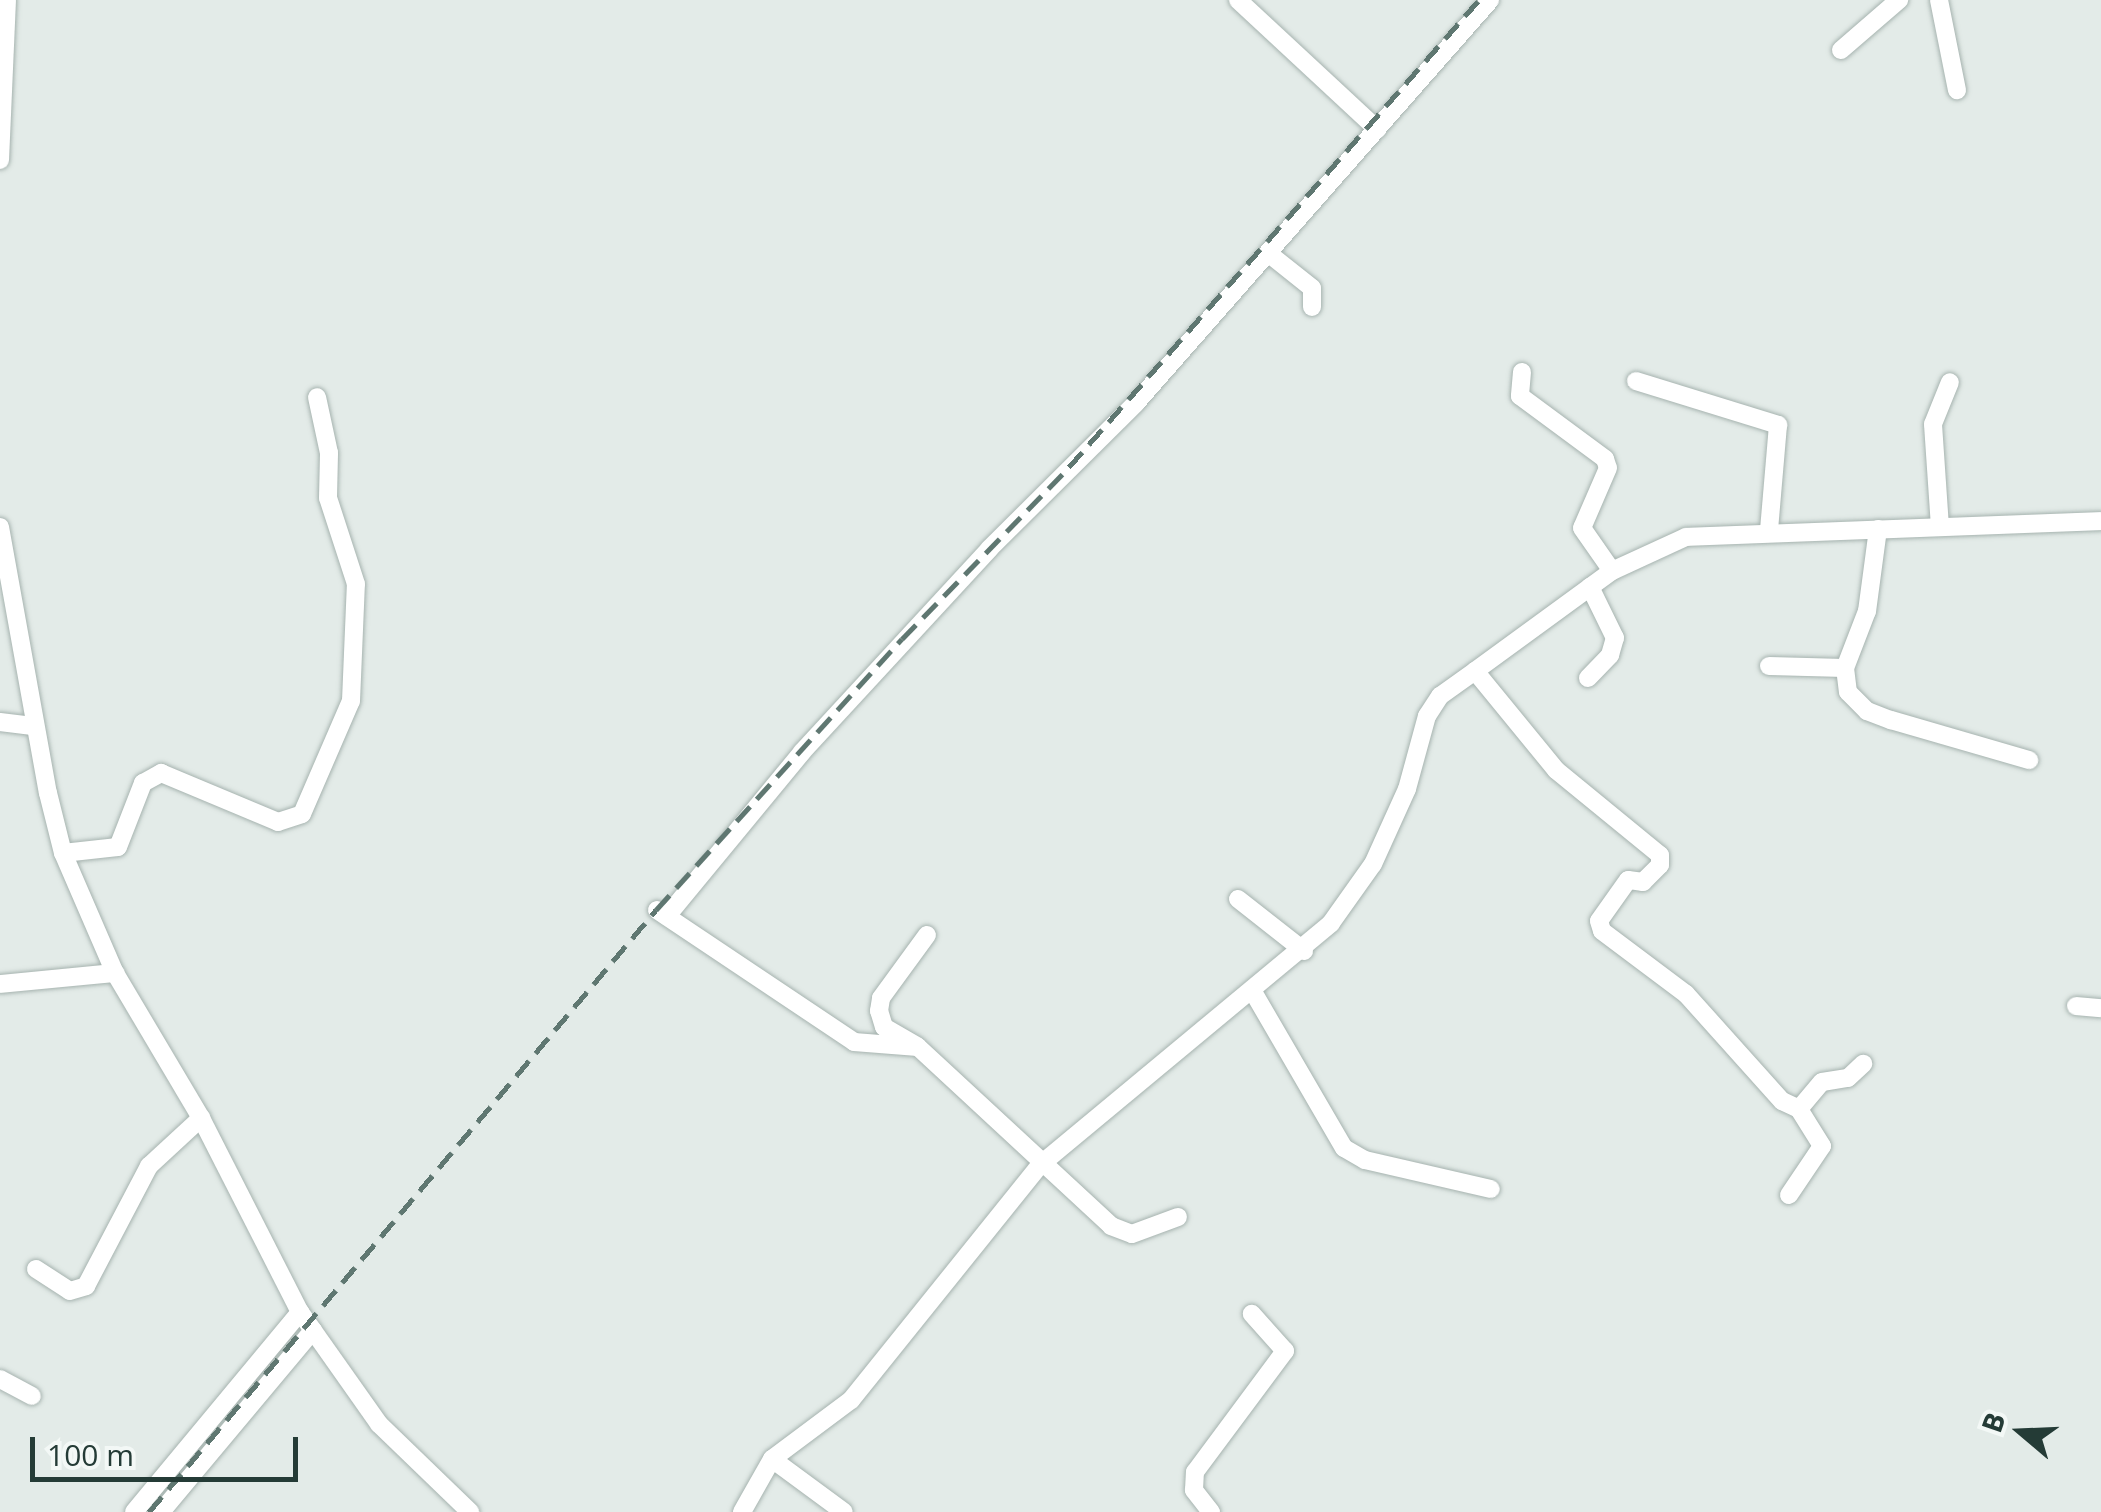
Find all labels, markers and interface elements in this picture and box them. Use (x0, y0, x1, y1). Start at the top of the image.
north arrow (1971, 1382, 2071, 1482)
text: B (1972, 1407, 2014, 1437)
scale bar (35, 1417, 302, 1479)
text: 100 m (47, 1434, 134, 1475)

